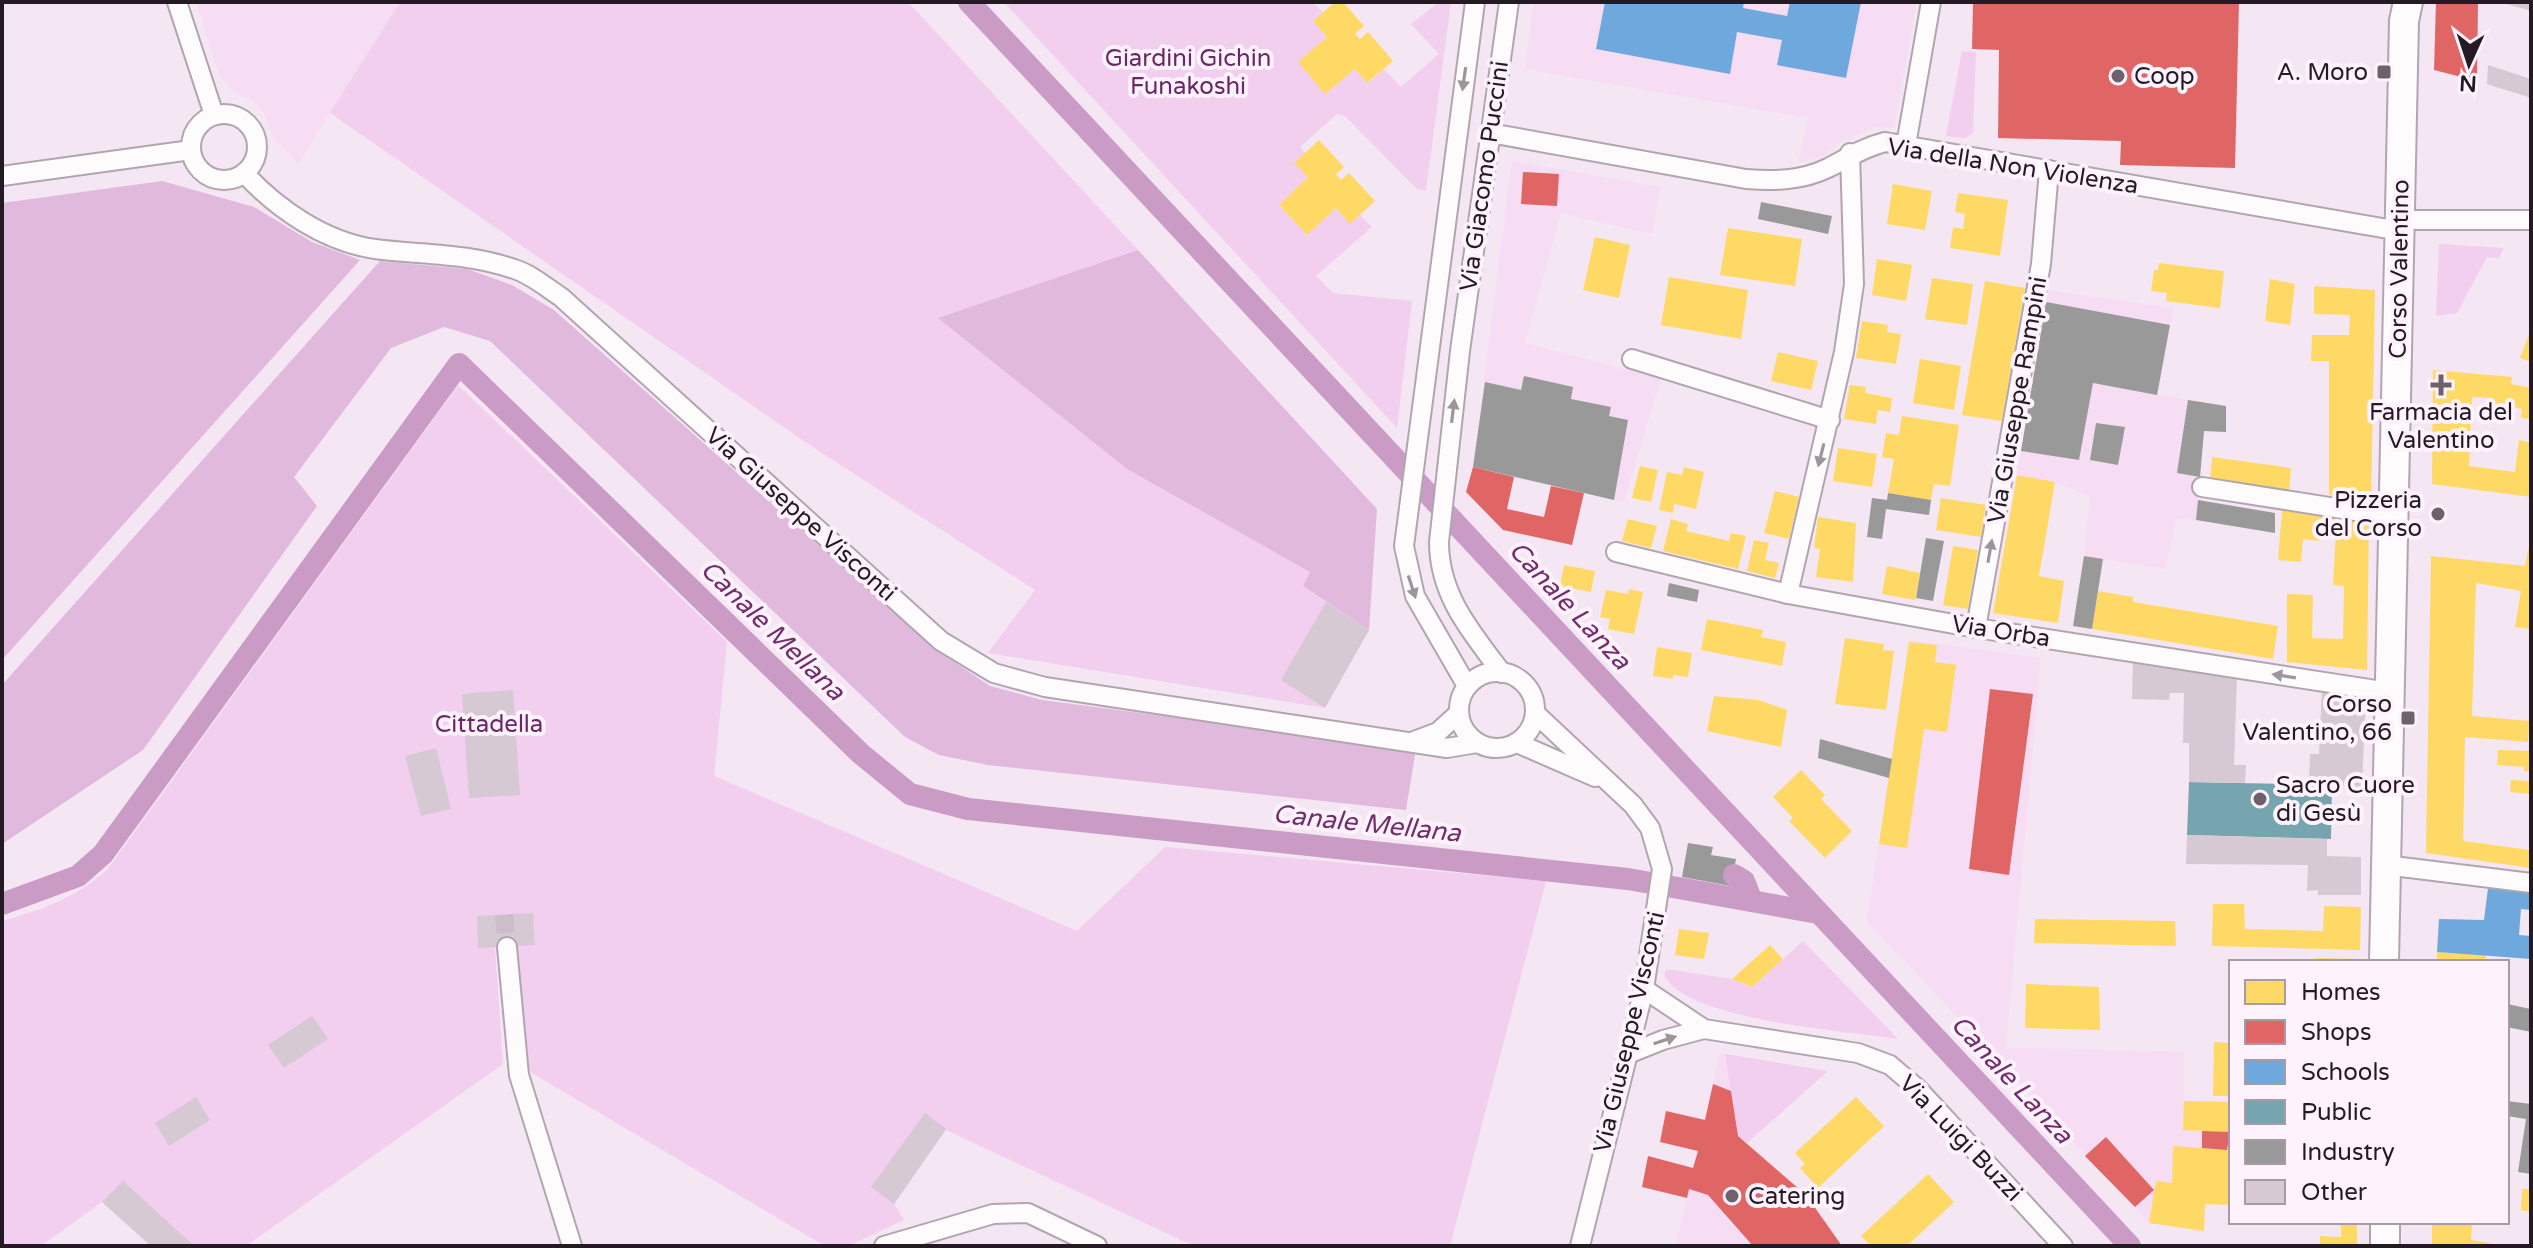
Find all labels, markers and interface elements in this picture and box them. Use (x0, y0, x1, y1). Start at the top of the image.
north arrow (2429, 24, 2509, 104)
park label: Giardini Gichin Funakoshi (1105, 44, 1271, 101)
place label: A. Moro (2277, 58, 2368, 87)
street label: Via Giacomo Puccini (1454, 59, 1515, 293)
place label: Coop (2134, 62, 2195, 91)
marker: A. Moro (2375, 63, 2393, 81)
one-way arrow (1457, 67, 1470, 92)
marker: Coop (2109, 67, 2127, 85)
text: N (2459, 70, 2478, 96)
street label: Via della Non Violenza (1885, 132, 2140, 201)
street label: Corso Valentino (2383, 179, 2416, 359)
street label: Via Giuseppe Rampini (1981, 274, 2054, 526)
marker: Farmacia del Valentino (2432, 376, 2450, 394)
one-way arrow (1447, 398, 1460, 423)
place label: Farmacia del Valentino (2369, 398, 2513, 455)
street label: Via Giuseppe Visconti (699, 421, 902, 608)
one-way arrow (1814, 443, 1827, 468)
place label: Pizzeria del Corso (2315, 486, 2422, 543)
marker: Pizzeria del Corso (2429, 505, 2447, 523)
water label: Canale Lanza (1502, 535, 1638, 677)
one-way arrow (1985, 539, 1997, 564)
water label: Canale Mellana (694, 554, 852, 708)
one-way arrow (1407, 575, 1419, 599)
street label: Via Orba (1950, 609, 2052, 654)
one-way arrow (2271, 669, 2296, 681)
place label: Corso Valentino, 66 (2243, 690, 2392, 747)
marker: Corso Valentino, 66 (2399, 709, 2417, 727)
park label: Cittadella (435, 710, 543, 739)
place label: Sacro Cuore di Gesù (2276, 771, 2415, 828)
marker: Sacro Cuore di Gesù (2251, 790, 2269, 808)
water label: Canale Mellana (1272, 798, 1464, 849)
street label: Via Giuseppe Visconti (1588, 909, 1671, 1156)
legend (2229, 960, 2509, 1224)
text: Homes (2301, 978, 2381, 1007)
water label: Canale Lanza (1944, 1009, 2080, 1151)
text: Shops (2301, 1018, 2371, 1047)
one-way arrow (1654, 1033, 1678, 1046)
text: Schools (2301, 1058, 2390, 1087)
street label: Via Luigi Buzzi (1893, 1069, 2028, 1208)
text: Public (2301, 1098, 2371, 1127)
text: Industry (2301, 1138, 2395, 1167)
text: Other (2301, 1178, 2368, 1207)
place label: Catering (1748, 1182, 1845, 1211)
marker: Catering (1723, 1187, 1741, 1205)

